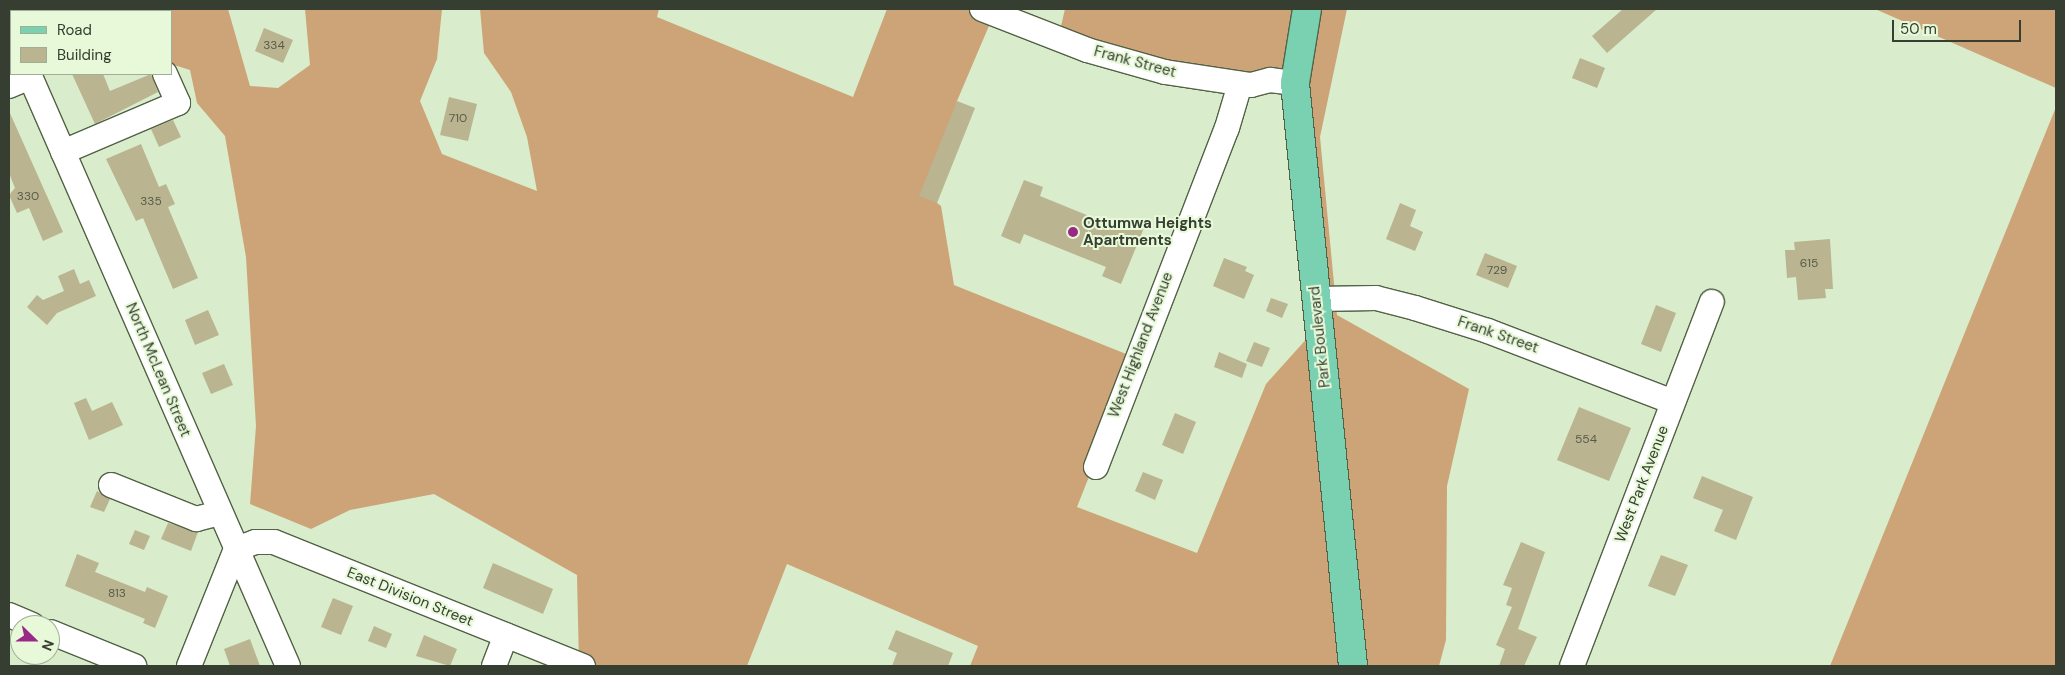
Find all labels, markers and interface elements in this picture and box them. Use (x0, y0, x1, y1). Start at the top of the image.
legend (10, 10, 172, 75)
scale bar (1895, 10, 2024, 42)
text: 50 m (1900, 19, 1937, 39)
text: Road (57, 20, 92, 40)
house number: 334 (263, 39, 285, 53)
street label: Frank Street (1092, 42, 1178, 82)
text: Building (57, 45, 112, 65)
house number: 710 (449, 112, 467, 126)
house number: 330 (17, 190, 39, 204)
house number: 335 (140, 195, 162, 209)
place label: Ottumwa Heights Apartments (1083, 214, 1212, 249)
marker: Ottumwa Heights Apartments (1067, 226, 1079, 238)
house number: 615 (1800, 257, 1818, 271)
house number: 729 (1487, 264, 1507, 278)
street label: West Highland Avenue (1105, 270, 1177, 420)
street label: Park Boulevard (1306, 285, 1334, 389)
street label: North McLean Street (122, 300, 194, 440)
street label: Frank Street (1455, 313, 1541, 357)
street label: West Park Avenue (1611, 423, 1673, 545)
house number: 554 (1575, 433, 1597, 447)
street label: East Division Street (344, 564, 476, 630)
house number: 813 (108, 587, 126, 601)
north arrow (10, 615, 60, 665)
text: N (38, 637, 58, 653)

